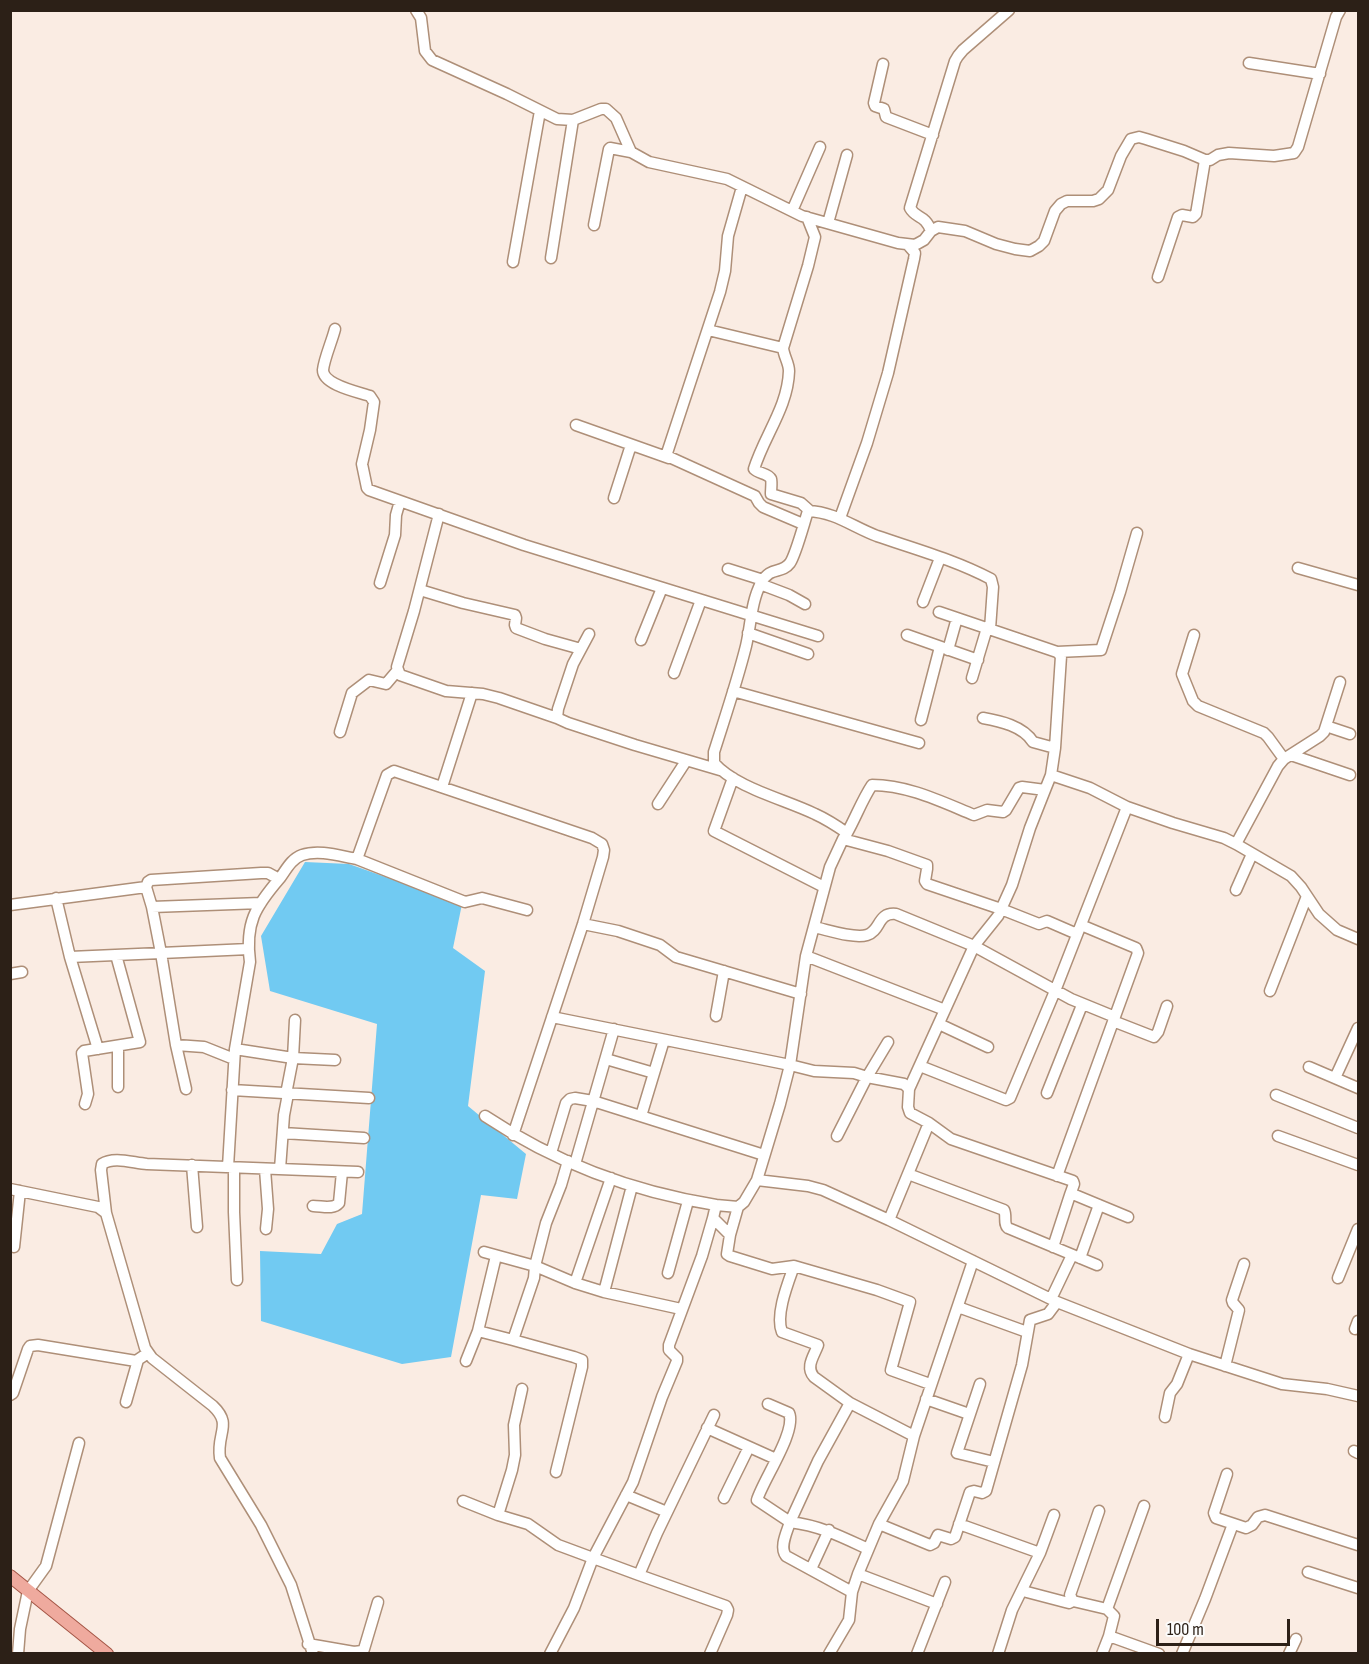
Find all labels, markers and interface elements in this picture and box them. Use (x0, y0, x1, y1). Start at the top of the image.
scale bar (1159, 1607, 1292, 1645)
text: 100 m (1167, 1619, 1204, 1640)

